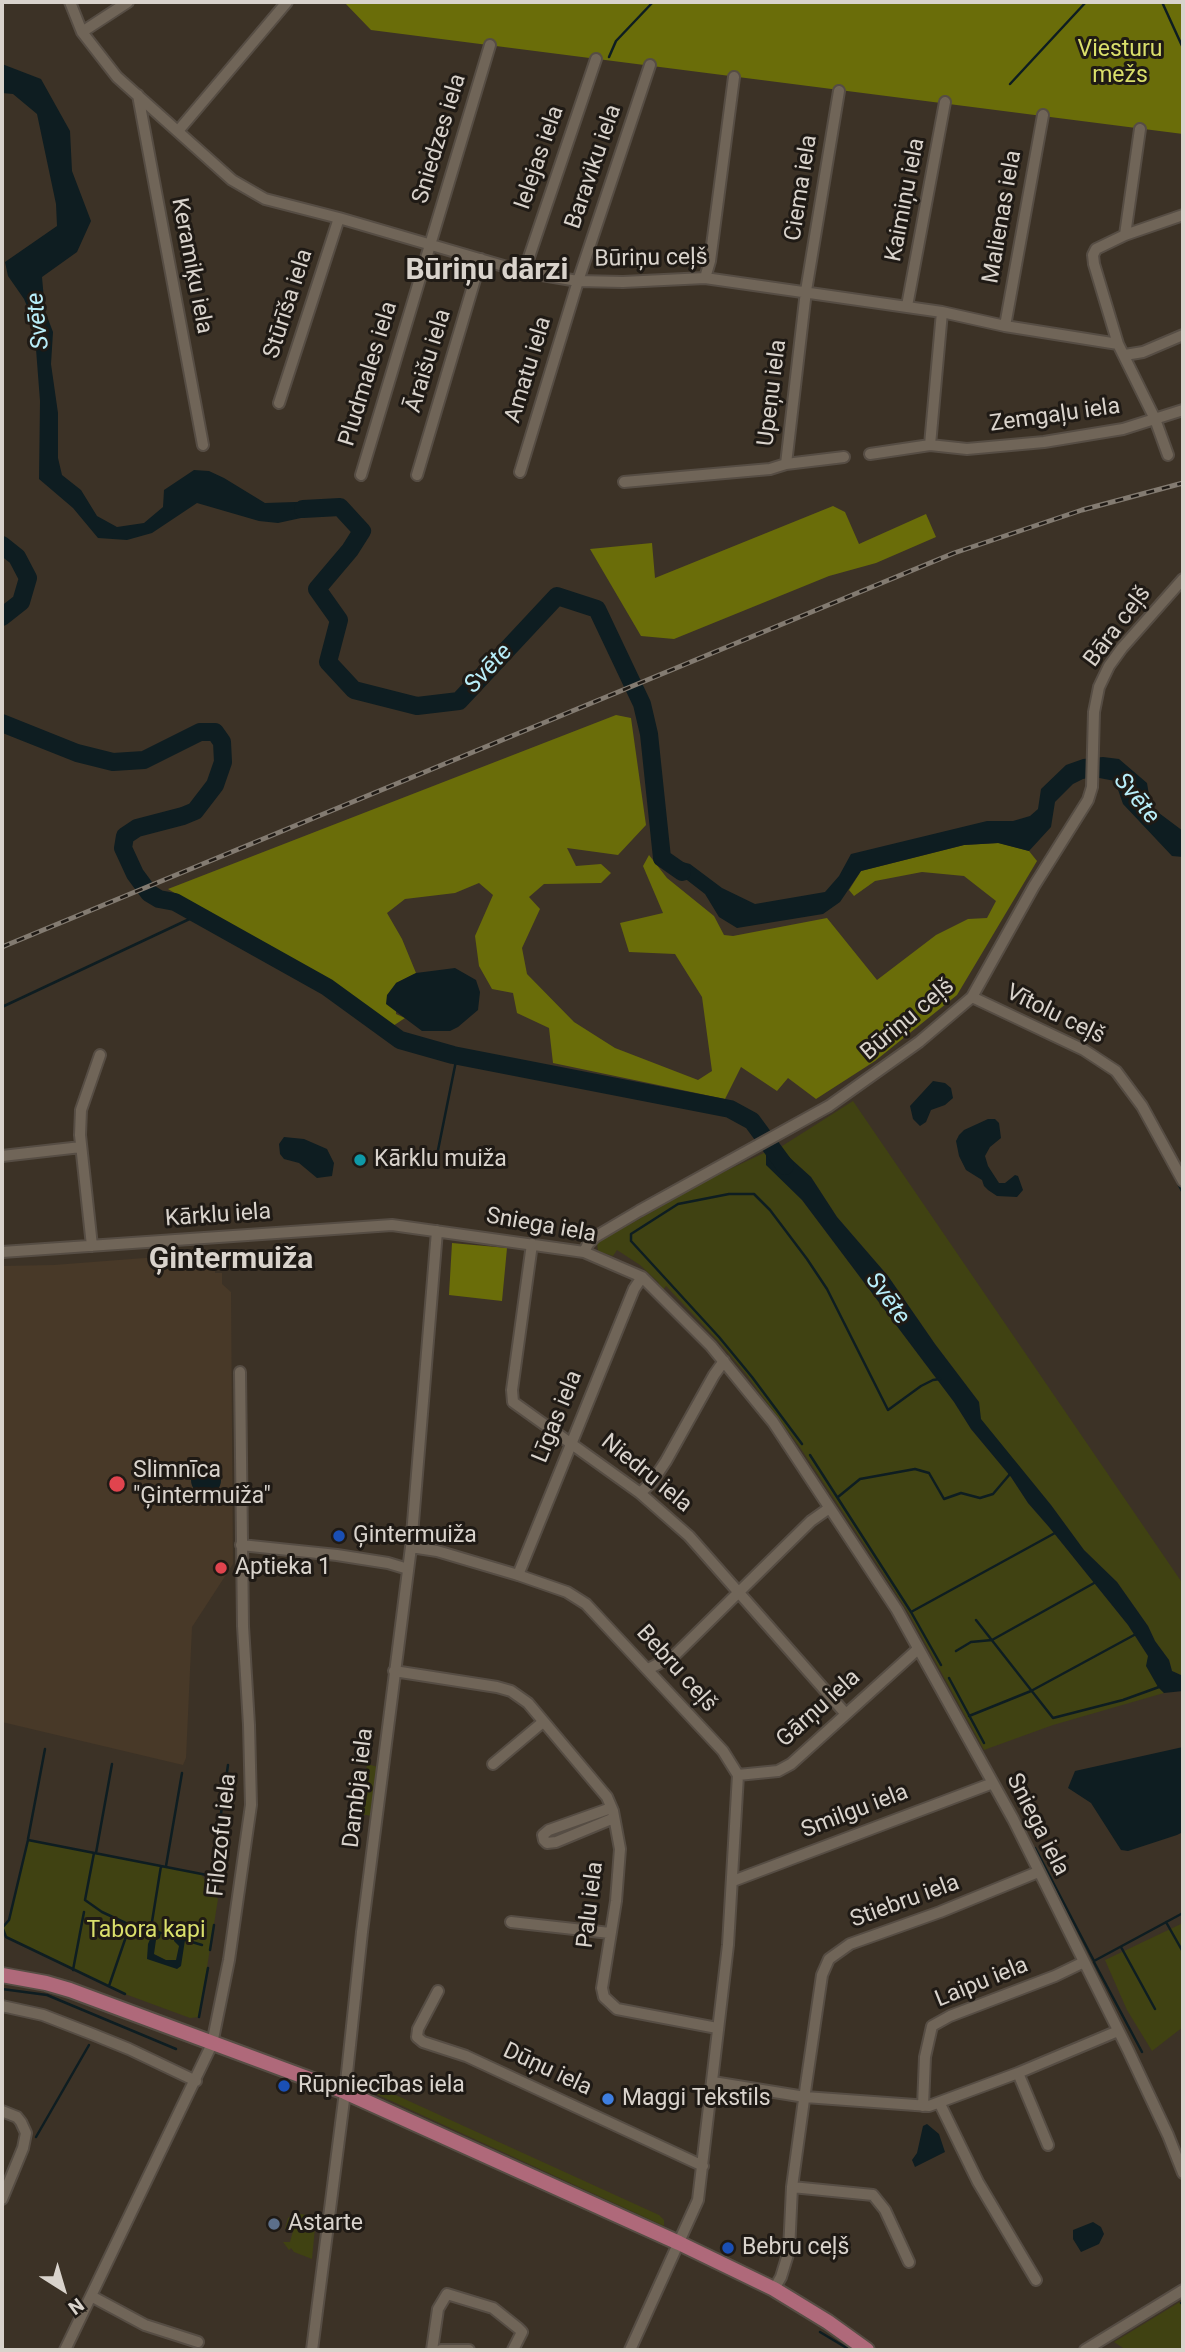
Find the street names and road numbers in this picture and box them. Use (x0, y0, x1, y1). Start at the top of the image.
street label: Sniedzes iela (407, 71, 473, 207)
street label: Baraviku iela (560, 101, 628, 233)
street label: Ielejas iela (509, 103, 571, 213)
street label: Ciema iela (780, 133, 824, 243)
street label: Kaimiņu iela (881, 136, 931, 264)
street label: Malienas iela (978, 148, 1028, 286)
street label: Keramiķu iela (164, 196, 218, 336)
street label: Būriņu ceļš (594, 244, 708, 274)
street label: Stūrīša iela (258, 246, 320, 362)
street label: Pludmales iela (334, 298, 404, 450)
street label: Āraišu iela (400, 306, 458, 416)
street label: Amatu iela (500, 314, 558, 426)
street label: Upeņu iela (753, 338, 793, 448)
street label: Zemgaļu iela (988, 393, 1122, 439)
street label: Bāra ceļš (1079, 581, 1157, 673)
street label: Būriņu ceļš (856, 973, 960, 1067)
street label: Vītolu ceļš (1001, 979, 1109, 1051)
street label: Kārklu iela (164, 1199, 272, 1233)
street label: Sniega iela (484, 1203, 598, 1249)
street label: Līgas iela (527, 1367, 589, 1467)
street label: Niedru iela (595, 1429, 697, 1519)
street label: Bebru ceļš (630, 1620, 722, 1718)
street label: Gārņu iela (772, 1664, 866, 1754)
street label: Dambja iela (338, 1727, 380, 1849)
street label: Sniega iela (999, 1769, 1075, 1881)
street label: Filozofu iela (203, 1772, 243, 1898)
street label: Smilgu iela (798, 1779, 912, 1845)
street label: Palu iela (572, 1860, 610, 1950)
street label: Stiebru iela (847, 1870, 963, 1934)
street label: Laipu iela (932, 1952, 1032, 2014)
street label: Dūņu iela (498, 2037, 596, 2103)

